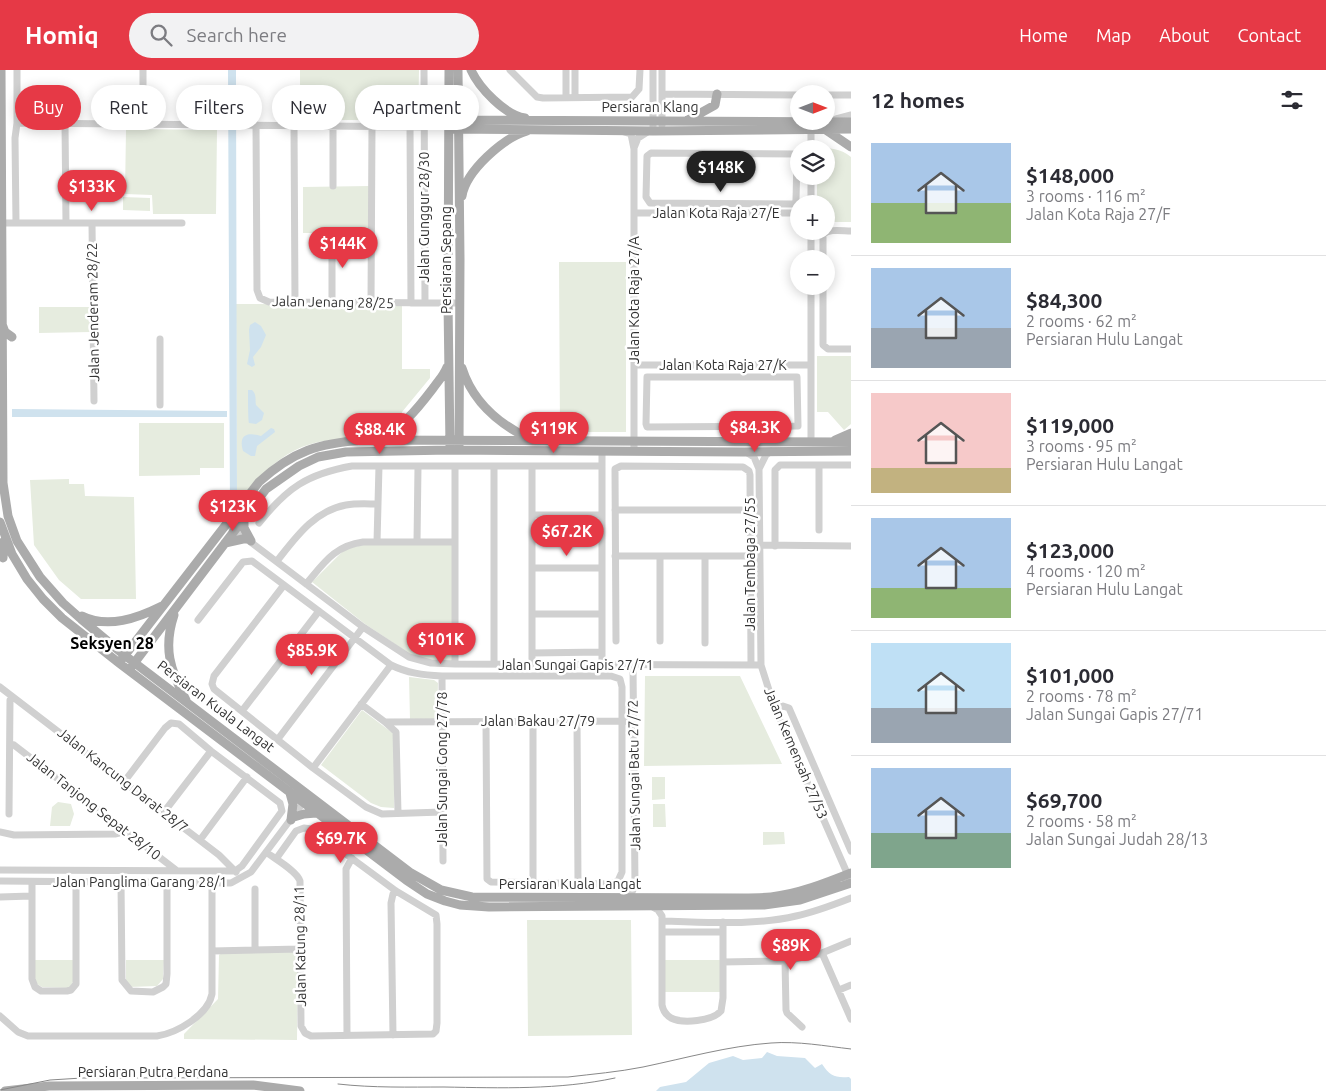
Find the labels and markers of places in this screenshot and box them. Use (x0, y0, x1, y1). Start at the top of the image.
pin: $148K (686, 150, 756, 193)
pin: $133K (57, 170, 127, 212)
pin: $144K (308, 226, 378, 269)
pin: $84.3K (714, 410, 796, 453)
pin: $88.4K (339, 412, 421, 455)
pin: $119K (519, 412, 589, 454)
pin: $123K (198, 490, 268, 532)
pin: $67.2K (526, 514, 608, 557)
pin: $101K (406, 622, 476, 665)
pin: $85.9K (271, 634, 353, 676)
pin: $69.7K (300, 822, 382, 864)
pin: $89K (761, 928, 821, 971)

